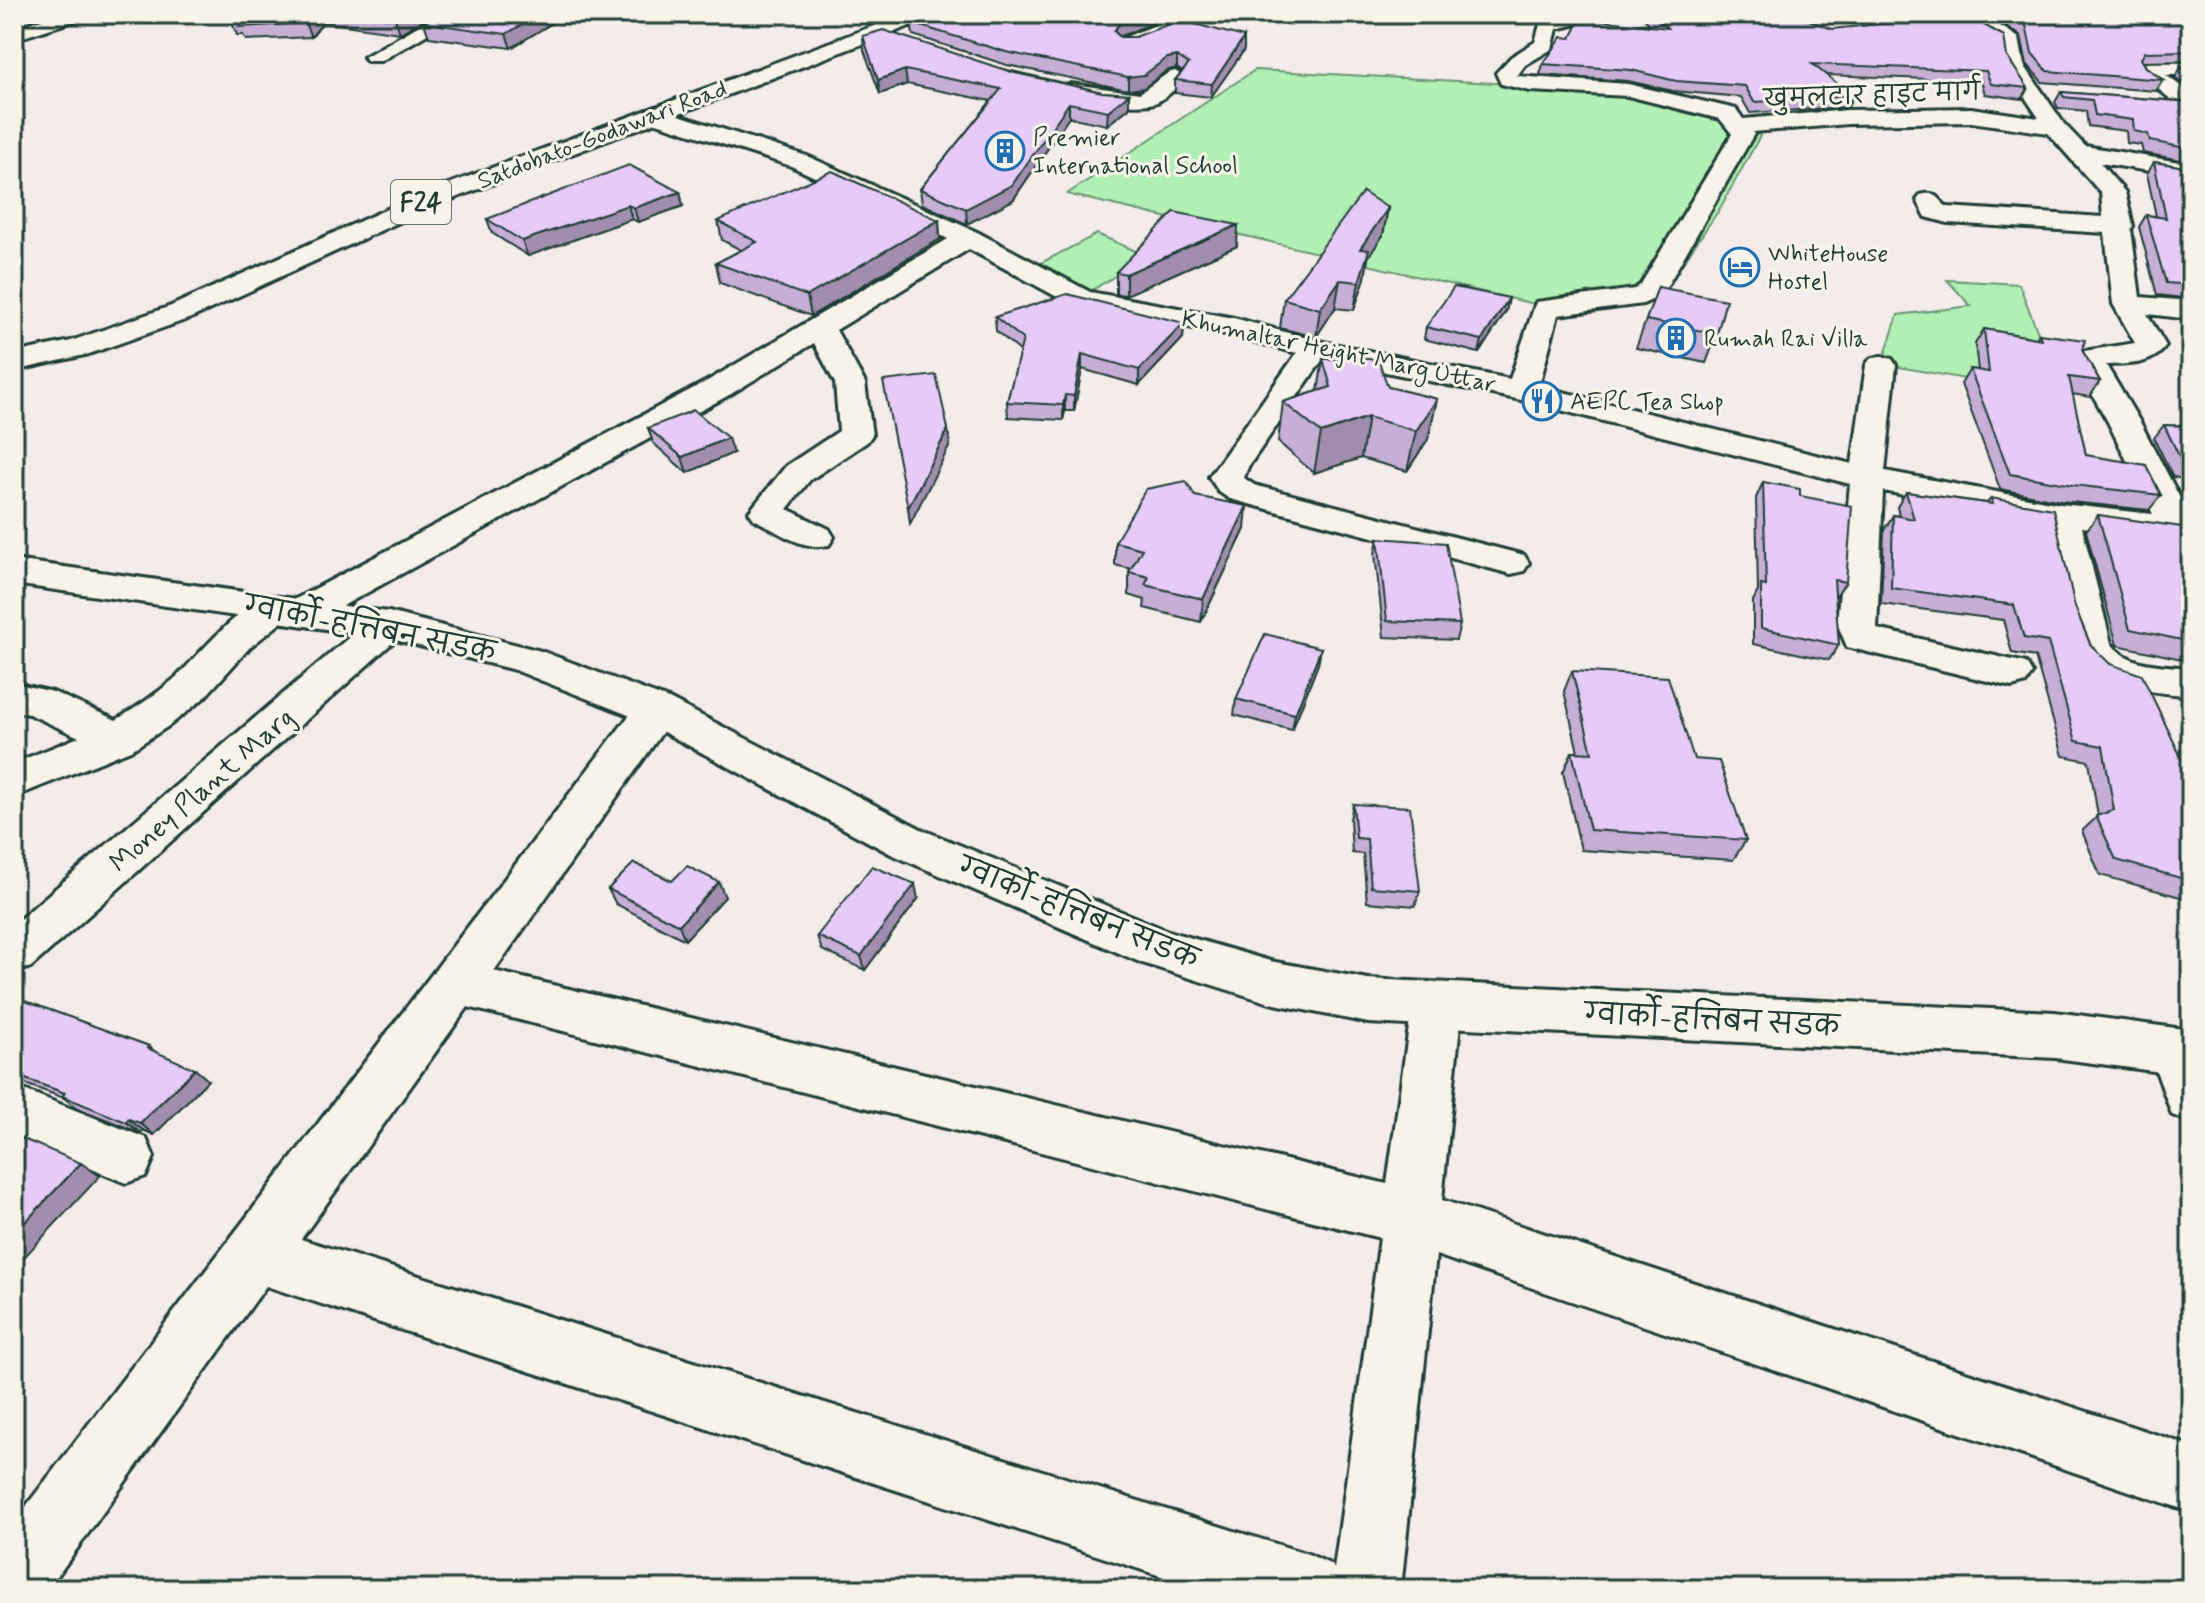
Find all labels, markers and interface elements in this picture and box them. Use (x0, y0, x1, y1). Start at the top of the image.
street label: खुमलटार हाइट मार्ग (1761, 73, 1983, 116)
street label: Satdobato-Godawari Road (473, 74, 732, 197)
place label: Premier International School (1033, 123, 1238, 182)
building icon: Premier International School (984, 130, 1026, 172)
road number: F24 (391, 180, 451, 224)
place label: WhiteHouse Hostel (1768, 239, 1888, 298)
hotel icon: WhiteHouse Hostel (1719, 246, 1761, 288)
street label: Khumaltar Height Marg Uttar (1178, 304, 1499, 403)
building icon: Rumah Rai Villa (1655, 317, 1697, 359)
place label: Rumah Rai Villa (1704, 324, 1868, 355)
restaurant icon: AEPC Tea Shop (1521, 380, 1563, 422)
place label: AEPC Tea Shop (1570, 387, 1724, 418)
street label: ग्वार्को-हत्तिबन सडक (239, 581, 501, 673)
street label: Money Plant Marg (102, 700, 303, 882)
street label: ग्वार्को-हत्तिबन सडक (951, 842, 1207, 980)
street label: ग्वार्को-हत्तिबन सडक (1581, 989, 1842, 1047)

